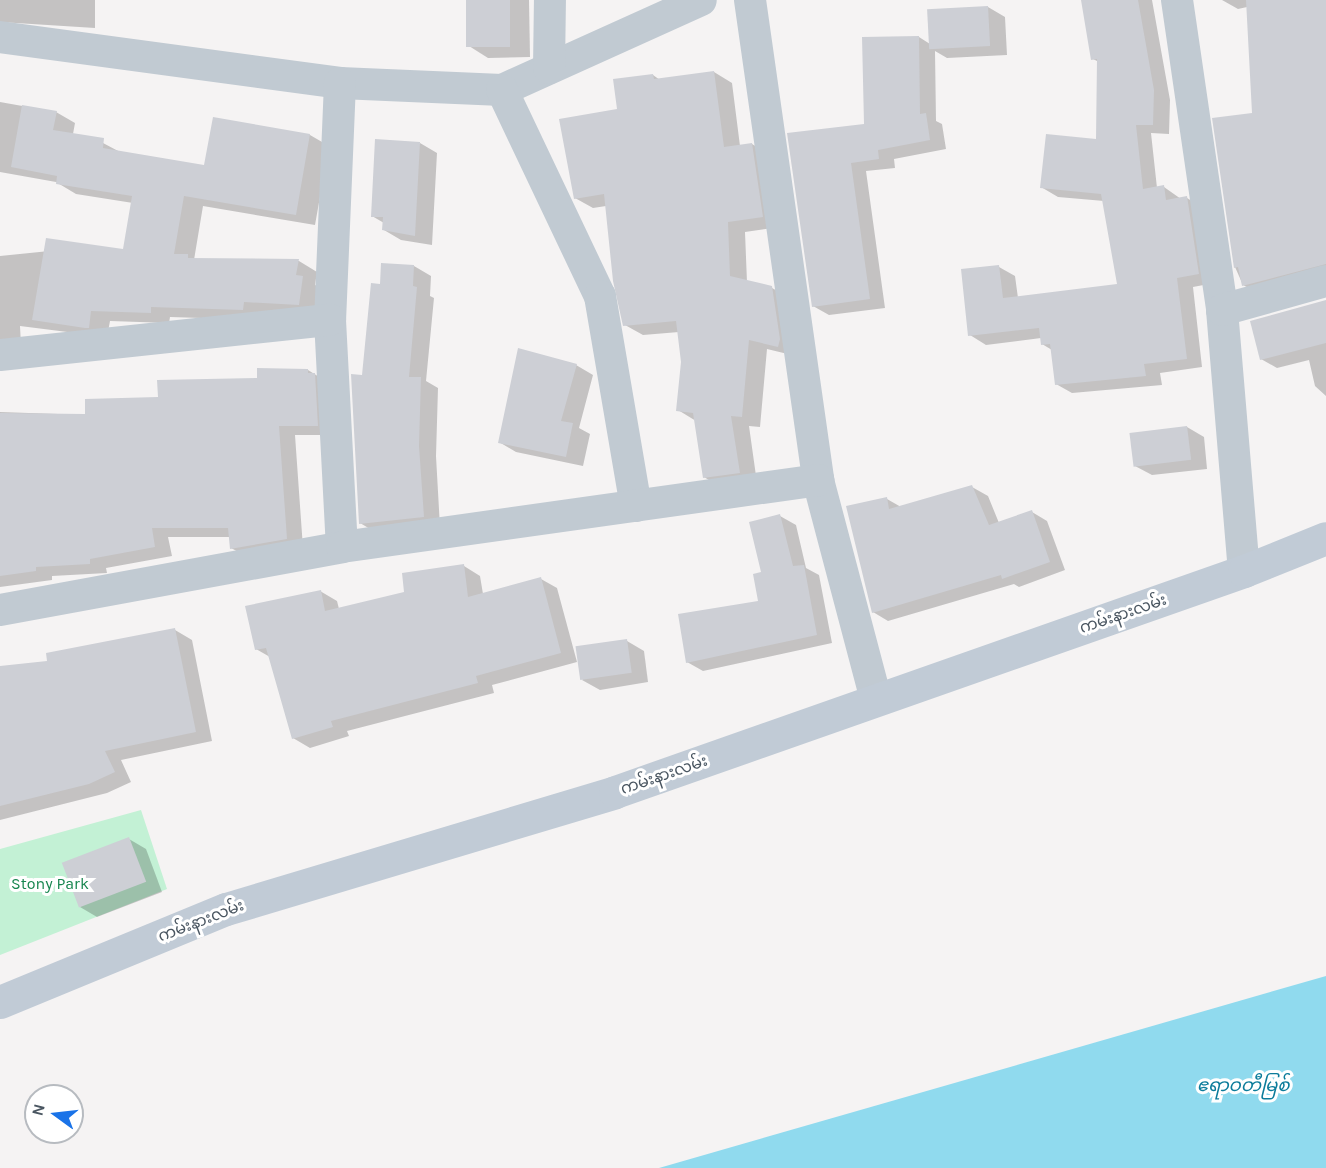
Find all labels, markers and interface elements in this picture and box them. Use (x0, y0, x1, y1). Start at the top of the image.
street label: ကမ်းနားလမ်း (1077, 590, 1169, 638)
street label: ကမ်းနားလမ်း (618, 751, 710, 799)
park label: Stony Park (11, 874, 89, 894)
street label: ကမ်းနားလမ်း (155, 896, 247, 946)
water label: ဧရာဝတီမြစ် (1197, 1074, 1289, 1096)
north arrow (24, 1084, 84, 1144)
text: N (27, 1102, 49, 1118)

